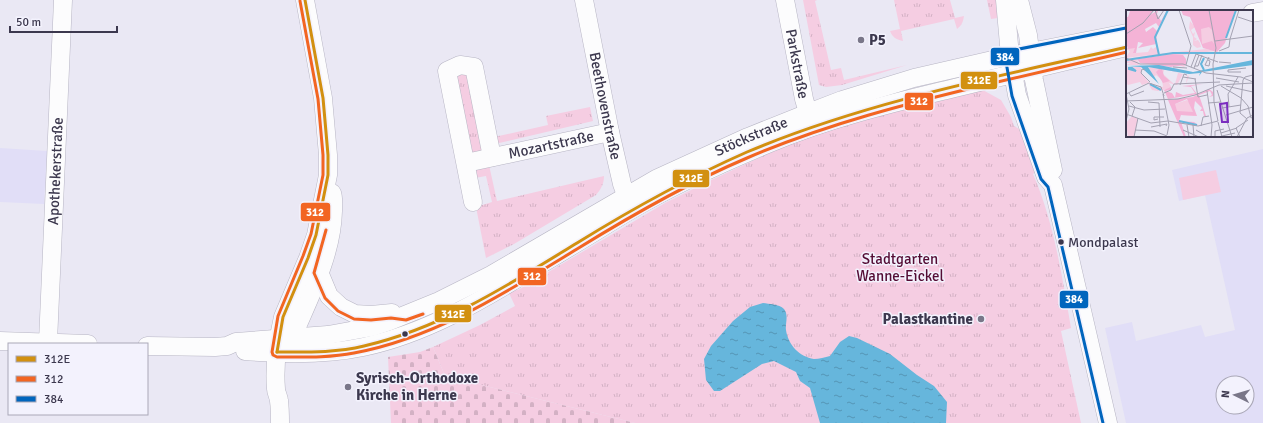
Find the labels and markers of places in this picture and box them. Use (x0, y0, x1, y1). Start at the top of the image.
place label: P5 (869, 31, 886, 49)
marker: P5 (856, 35, 866, 45)
place label: Mondpalast (1068, 234, 1139, 251)
marker: Mondpalast (1056, 237, 1066, 247)
place label: Palastkantine (883, 310, 973, 328)
marker: Palastkantine (976, 314, 986, 324)
unlabelled marker (400, 329, 410, 339)
place label: Syrisch-Orthodoxe Kirche in Herne (356, 369, 478, 404)
marker: Syrisch-Orthodoxe Kirche in Herne (343, 382, 353, 392)

